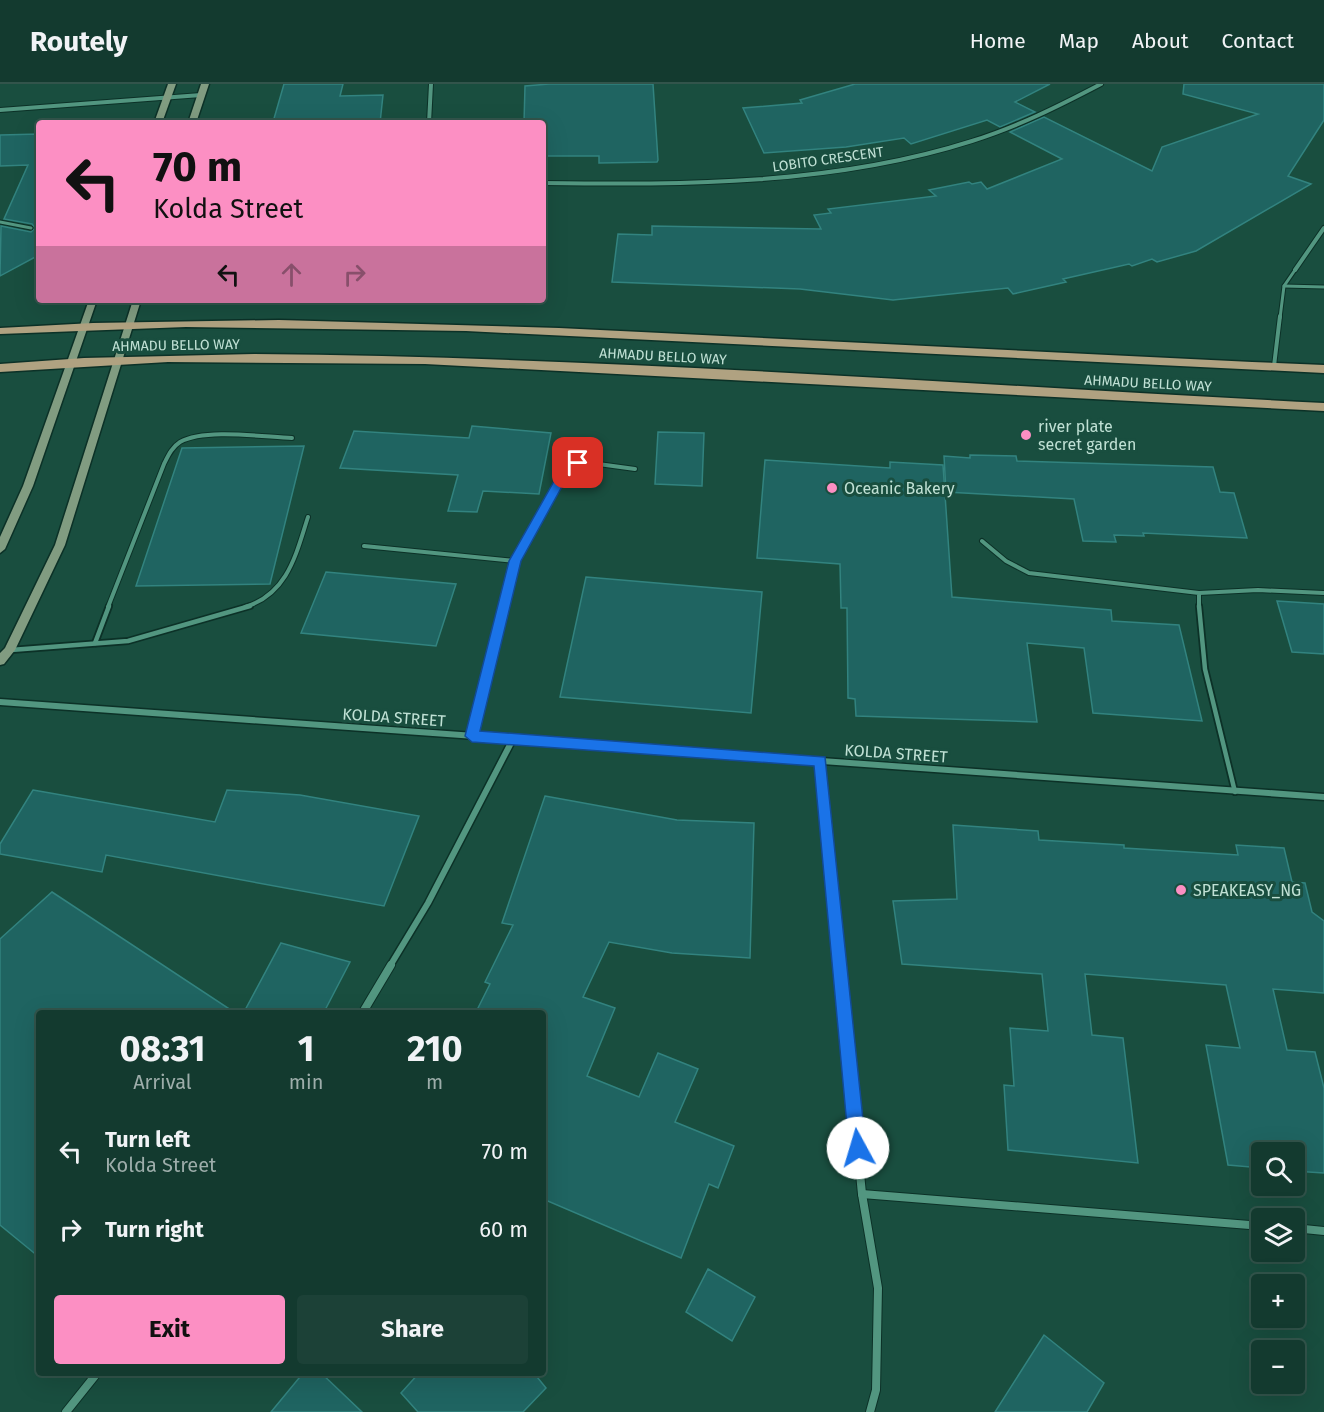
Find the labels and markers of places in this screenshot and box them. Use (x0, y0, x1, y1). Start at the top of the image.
place label: river plate secret garden (1038, 417, 1136, 454)
marker: river plate secret garden (1019, 428, 1033, 442)
pin (552, 437, 603, 488)
place label: Oceanic Bakery (844, 479, 955, 498)
marker: Oceanic Bakery (825, 481, 839, 495)
place label: SPEAKEASY_NG (1193, 881, 1301, 900)
marker: SPEAKEASY_NG (1174, 883, 1188, 897)

